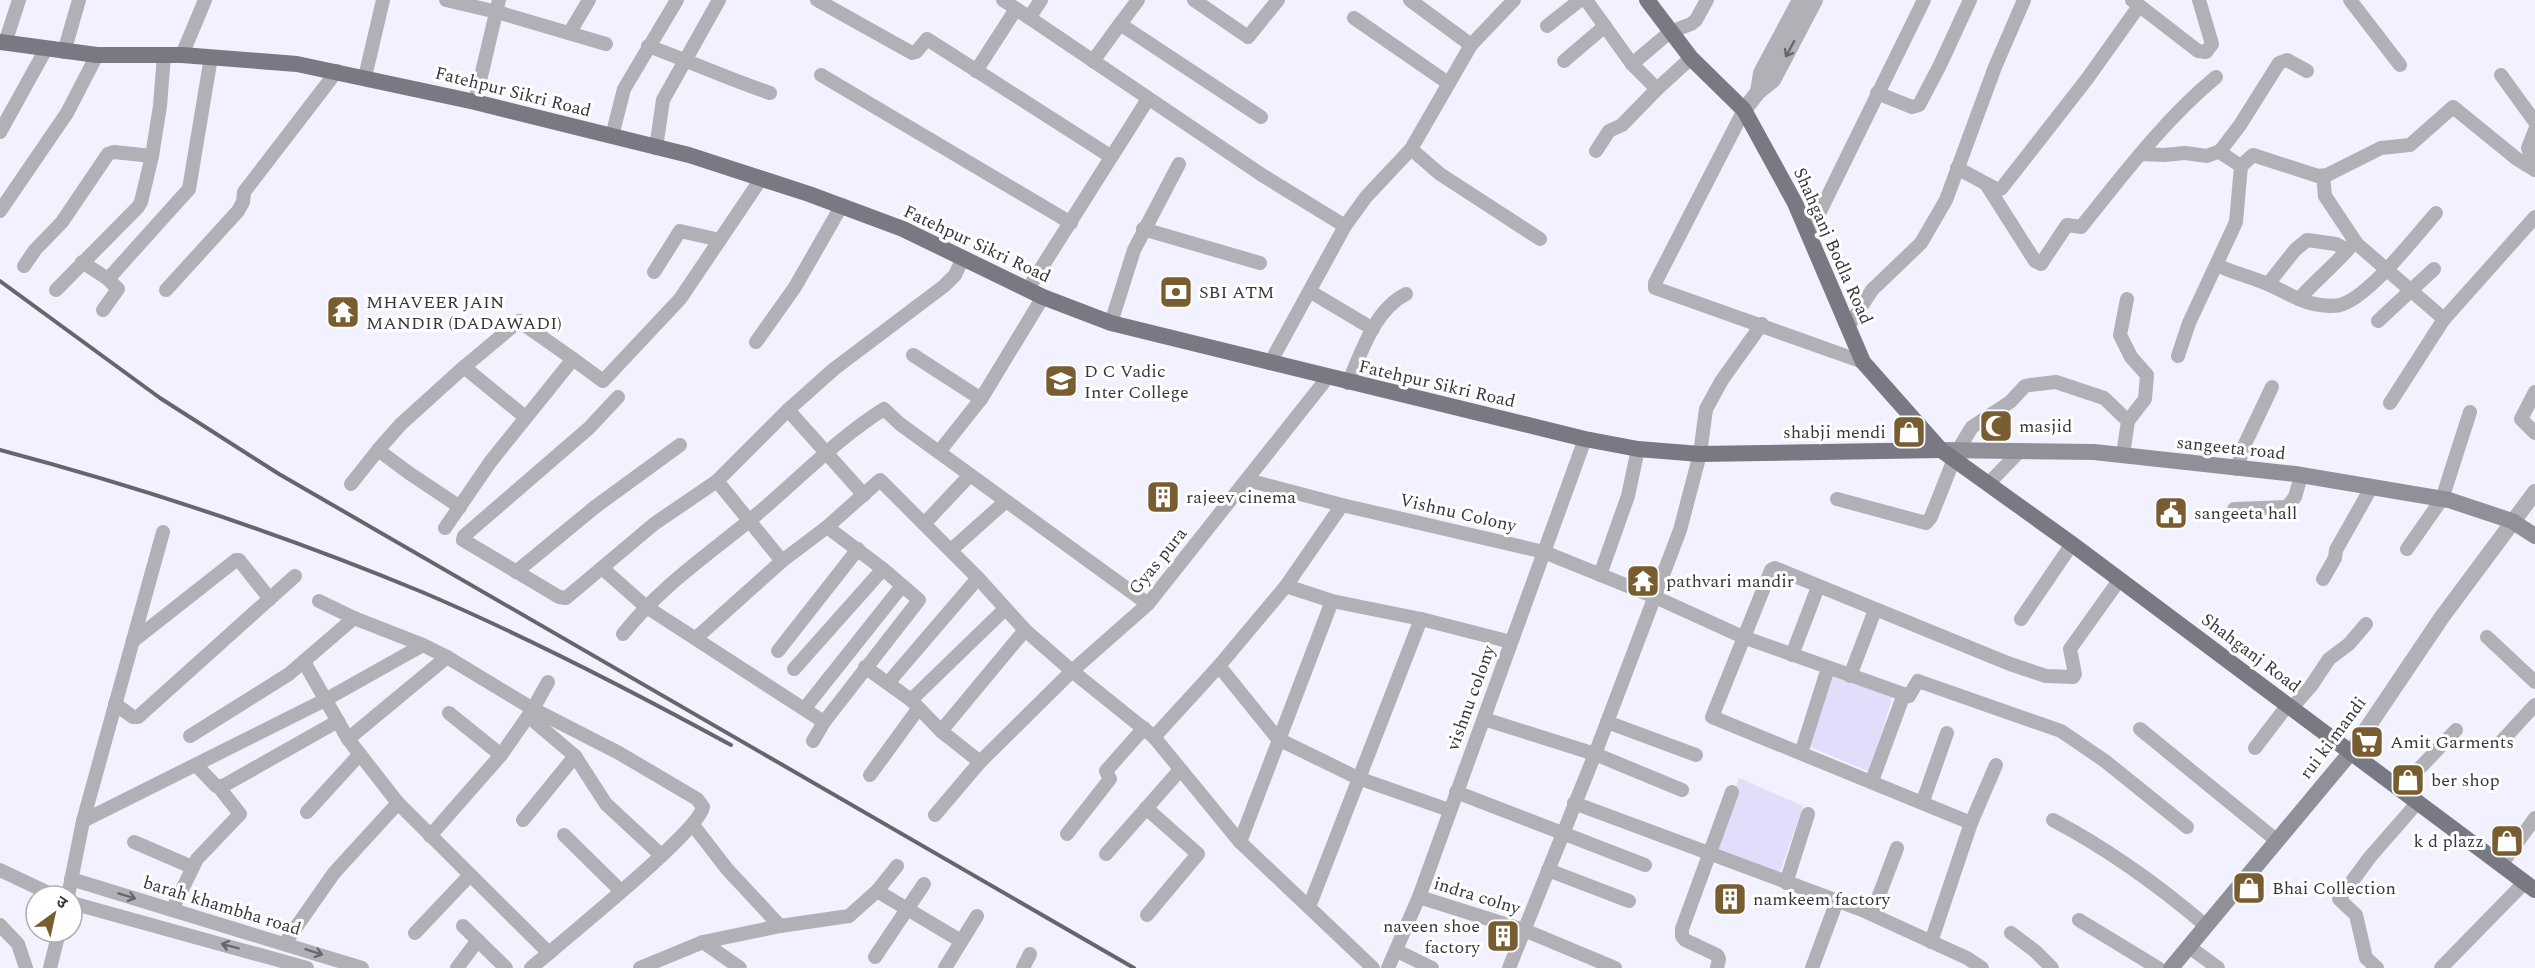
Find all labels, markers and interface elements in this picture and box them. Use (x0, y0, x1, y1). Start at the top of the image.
one-way arrow (1784, 40, 1796, 58)
street label: Fatehpur Sikri Road (432, 60, 594, 124)
street label: Shahganj Bodla Road (1786, 163, 1880, 329)
street label: Fatehpur Sikri Road (899, 198, 1055, 290)
bank icon: SBI ATM (1158, 274, 1194, 310)
place label: SBI ATM (1199, 279, 1274, 306)
place label: MHAVEER JAIN MANDIR (DADAWADI) (366, 289, 562, 337)
temple icon: MHAVEER JAIN MANDIR (DADAWADI) (325, 294, 361, 330)
street label: Fatehpur Sikri Road (1356, 353, 1518, 415)
place label: D C Vadic Inter College (1084, 358, 1189, 406)
school or university icon: D C Vadic Inter College (1043, 363, 1079, 399)
mosque icon: masjid (1978, 408, 2014, 444)
place label: masjid (2019, 413, 2072, 440)
shop icon: shabji mendi (1891, 414, 1927, 450)
place label: shabji mendi (1783, 419, 1886, 446)
street label: sangeeta road (2175, 429, 2287, 467)
building icon: rajeev cinema (1145, 479, 1181, 515)
place label: rajeev cinema (1186, 484, 1296, 511)
street label: Vishnu Colony (1397, 486, 1520, 540)
public building icon: sangeeta hall (2153, 495, 2189, 531)
place label: sangeeta hall (2194, 500, 2297, 527)
street label: Gyas pura (1122, 521, 1194, 601)
temple icon: pathvari mandir (1625, 563, 1661, 599)
place label: pathvari mandir (1666, 568, 1794, 595)
street label: Shahganj Road (2196, 607, 2306, 699)
street label: vishnu colony (1439, 640, 1503, 755)
street label: rui ki mandi (2293, 691, 2373, 785)
supermarket icon: Amit Garments (2349, 724, 2385, 760)
place label: Amit Garments (2390, 729, 2514, 756)
shop icon: ber shop (2390, 762, 2426, 798)
place label: ber shop (2431, 767, 2500, 794)
shop icon: k d plazz (2489, 823, 2525, 859)
place label: k d plazz (2413, 828, 2484, 855)
street label: barah khambha road (140, 869, 304, 943)
street label: indra colny (1430, 870, 1525, 922)
shop icon: Bhai Collection (2231, 870, 2267, 906)
place label: Bhai Collection (2272, 875, 2396, 902)
building icon: namkeem factory (1712, 881, 1748, 917)
north arrow (24, 884, 84, 944)
place label: namkeem factory (1753, 886, 1892, 913)
text: उ (51, 890, 73, 915)
one-way arrow (117, 891, 136, 902)
place label: naveen shoe factory (1383, 913, 1481, 961)
building icon: naveen shoe factory (1485, 918, 1521, 954)
one-way arrow (221, 940, 240, 951)
one-way arrow (304, 947, 323, 958)

